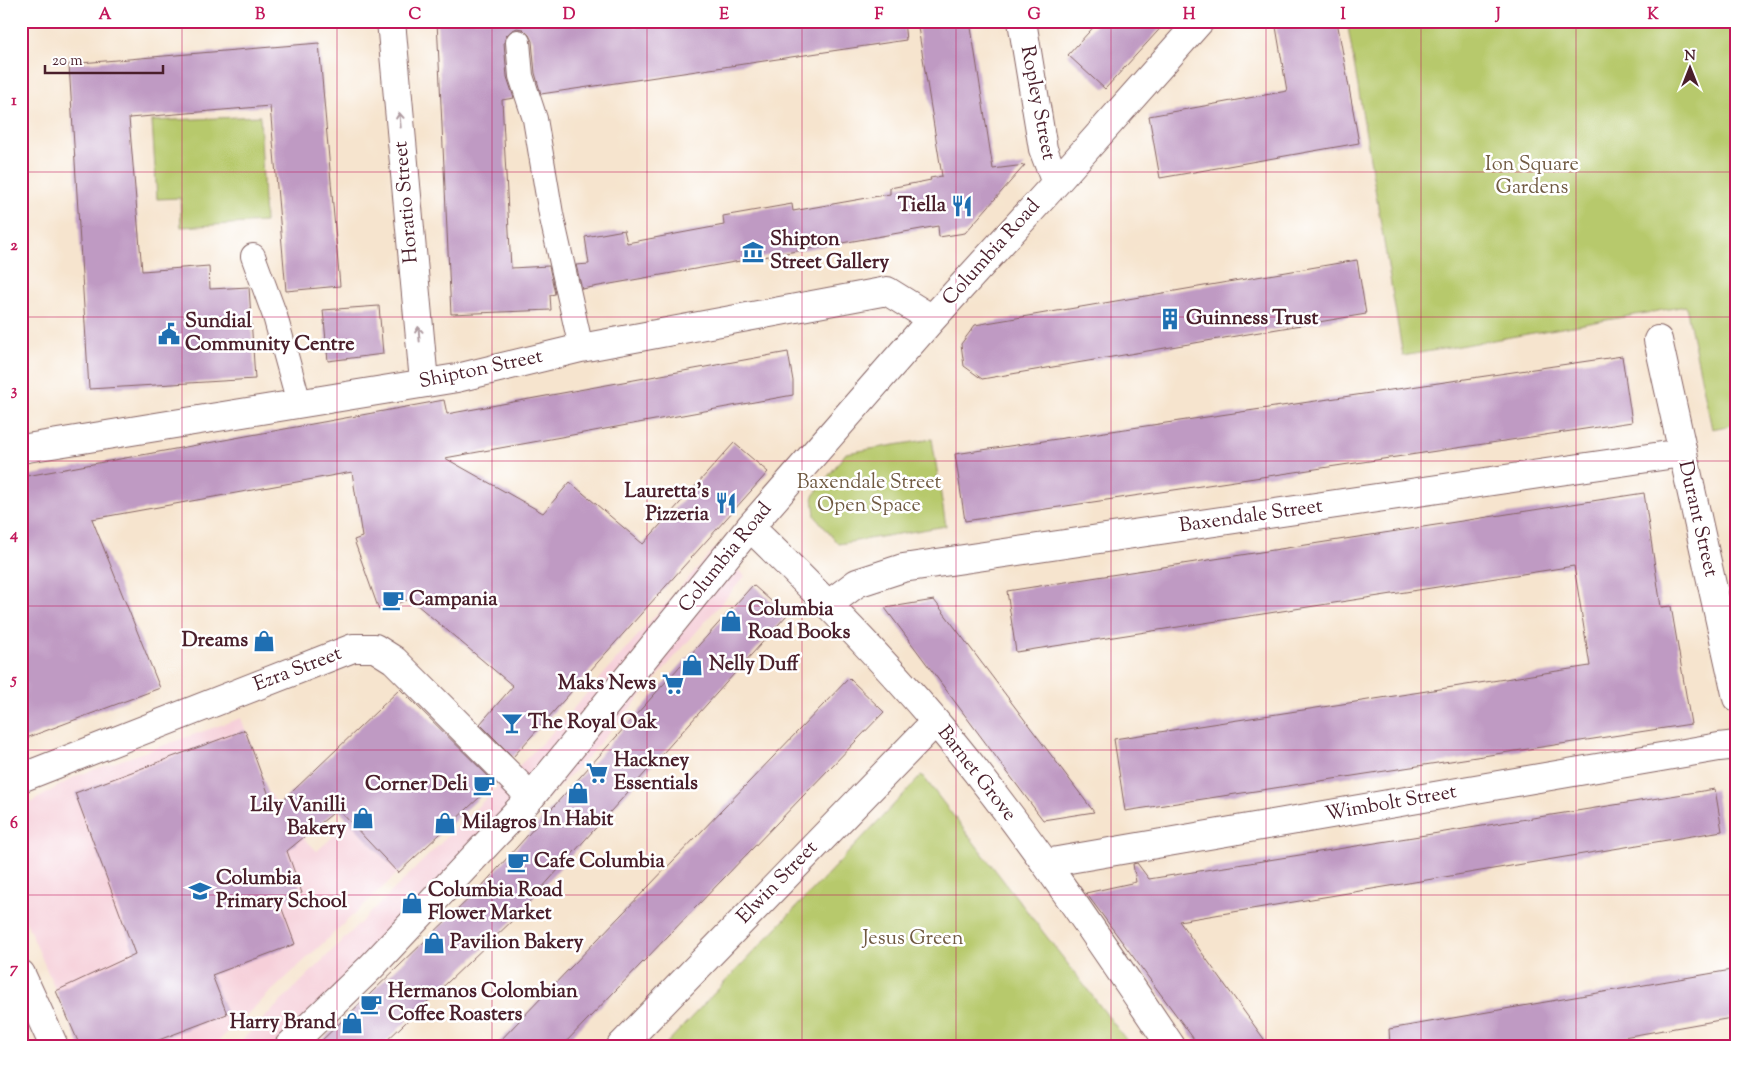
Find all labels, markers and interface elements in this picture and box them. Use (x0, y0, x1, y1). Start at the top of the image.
text: A (99, 4, 112, 27)
text: B (255, 4, 265, 27)
text: C (409, 4, 422, 27)
text: D (563, 4, 576, 27)
text: E (719, 4, 729, 27)
text: F (875, 4, 884, 27)
text: G (1027, 4, 1041, 27)
text: H (1183, 4, 1196, 27)
text: I (1340, 4, 1346, 27)
text: J (1494, 4, 1501, 27)
text: K (1647, 4, 1659, 27)
scale bar (45, 42, 162, 74)
north arrow (1666, 42, 1716, 92)
street label: Ropley Street (1012, 43, 1062, 163)
text: N (1684, 47, 1696, 67)
text: 20 m (52, 51, 83, 72)
text: 1 (11, 90, 17, 113)
one-way arrow (395, 112, 404, 128)
street label: Horatio Street (387, 140, 427, 264)
park label: Ion Square Gardens (1485, 151, 1579, 203)
place label: Tiella (898, 192, 947, 221)
street label: Columbia Road (936, 193, 1048, 313)
restaurant icon: Tiella (949, 193, 975, 219)
place label: Shipton Street Gallery (770, 226, 889, 278)
text: 2 (10, 235, 18, 258)
museum icon: Shipton Street Gallery (740, 239, 766, 265)
place label: Guinness Trust (1186, 305, 1318, 334)
building icon: Guinness Trust (1157, 306, 1183, 332)
place label: Sundial Community Centre (185, 308, 355, 360)
public building icon: Sundial Community Centre (156, 321, 182, 347)
one-way arrow (415, 326, 424, 342)
street label: Shipton Street (416, 343, 546, 397)
text: 3 (11, 380, 18, 403)
street label: Durant Street (1670, 458, 1724, 580)
park label: Baxendale Street Open Space (797, 469, 941, 521)
place label: Lauretta's Pizzeria (625, 478, 710, 530)
restaurant icon: Lauretta's Pizzeria (713, 490, 739, 516)
street label: Baxendale Street (1177, 493, 1325, 541)
street label: Columbia Road (672, 497, 780, 619)
text: 4 (9, 524, 18, 547)
place label: Campania (409, 586, 498, 615)
cafe icon: Campania (380, 587, 406, 613)
place label: Columbia Road Books (748, 596, 850, 648)
shop icon: Columbia Road Books (718, 608, 744, 634)
place label: Dreams (182, 627, 248, 656)
shop icon: Dreams (251, 628, 277, 654)
street label: Ezra Street (250, 640, 346, 700)
place label: Nelly Duff (709, 651, 800, 680)
shop icon: Nelly Duff (679, 652, 705, 678)
text: 5 (9, 669, 17, 692)
place label: Maks News (558, 670, 656, 699)
supermarket icon: Maks News (660, 671, 686, 697)
place label: The Royal Oak (528, 709, 658, 738)
bar icon: The Royal Oak (499, 710, 525, 736)
street label: Barnet Grove (929, 720, 1023, 828)
place label: Hackney Essentials (614, 747, 698, 799)
supermarket icon: Hackney Essentials (584, 760, 610, 786)
place label: Corner Deli (365, 771, 468, 800)
cafe icon: Corner Deli (471, 772, 497, 798)
street label: Wimbolt Street (1323, 778, 1459, 830)
shop icon: In Habit (565, 780, 591, 806)
place label: Lily Vanilli Bakery (250, 792, 346, 844)
shop icon: Lily Vanilli Bakery (350, 805, 376, 831)
place label: In Habit (543, 806, 614, 835)
place label: Milagros (462, 809, 537, 838)
shop icon: Milagros (432, 810, 458, 836)
text: 6 (10, 813, 18, 836)
street label: Elwin Street (731, 835, 825, 931)
place label: Cafe Columbia (534, 848, 665, 877)
cafe icon: Cafe Columbia (505, 849, 531, 875)
place label: Columbia Primary School (216, 865, 348, 917)
place label: Columbia Road Flower Market (428, 877, 563, 929)
school or university icon: Columbia Primary School (187, 878, 213, 904)
shop icon: Columbia Road Flower Market (399, 890, 425, 916)
park label: Jesus Green (862, 925, 964, 954)
place label: Pavilion Bakery (450, 929, 583, 958)
shop icon: Pavilion Bakery (421, 930, 447, 956)
text: 7 (10, 958, 19, 981)
place label: Hermanos Colombian Coffee Roasters (388, 978, 578, 1030)
cafe icon: Hermanos Colombian Coffee Roasters (358, 991, 384, 1017)
place label: Harry Brand (230, 1009, 337, 1038)
shop icon: Harry Brand (339, 1010, 365, 1036)

